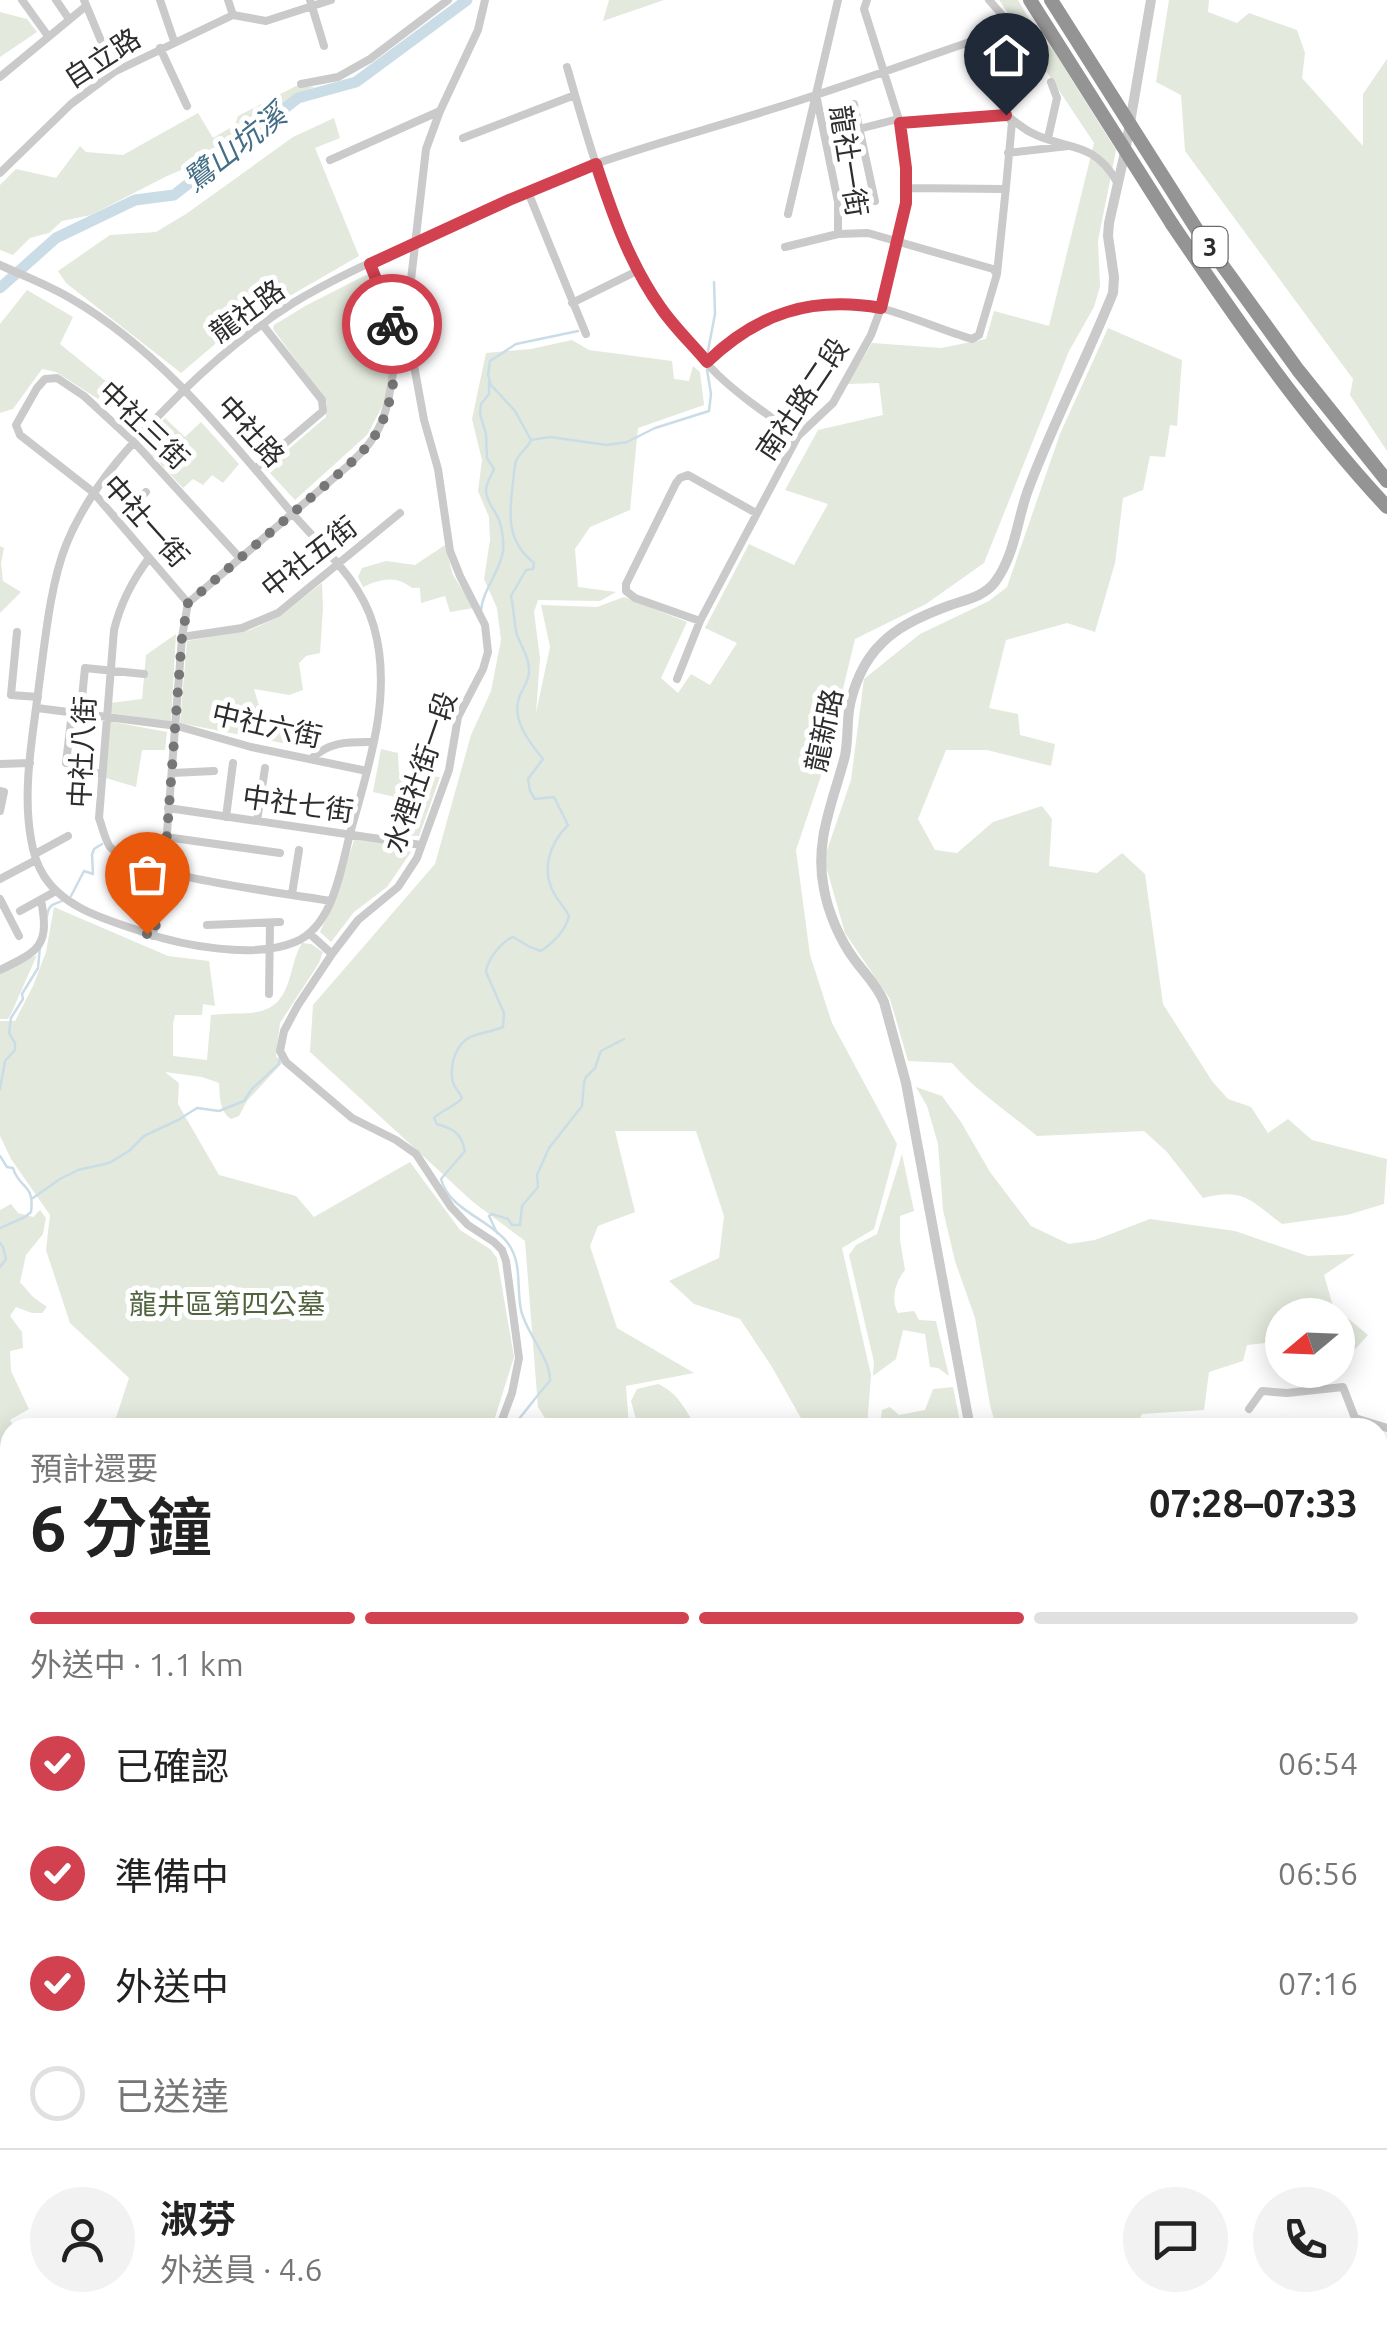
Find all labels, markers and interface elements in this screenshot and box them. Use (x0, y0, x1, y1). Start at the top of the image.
pin (964, 13, 1049, 116)
street label: 自立路 (58, 22, 145, 93)
icon: home (979, 28, 1034, 83)
water label: 鷺山坑溪 (177, 94, 295, 198)
street label: 龍社一街 (825, 103, 874, 219)
road number: 3 (1192, 227, 1228, 267)
street label: 龍社路 (204, 273, 290, 348)
courier (342, 274, 442, 374)
icon: bike (365, 297, 420, 352)
street label: 南社路二段 (750, 332, 854, 465)
street label: 中社三街 (93, 375, 195, 475)
street label: 中社路 (212, 389, 291, 472)
street label: 中社一街 (97, 469, 195, 573)
street label: 中社五街 (255, 510, 362, 603)
street label: 龍新路 (800, 686, 847, 774)
street label: 水裡社街一段 (378, 687, 462, 856)
street label: 中社八街 (63, 695, 100, 809)
street label: 中社六街 (209, 697, 325, 752)
street label: 中社七街 (240, 780, 356, 827)
pin (105, 832, 190, 935)
icon: bag (120, 847, 175, 902)
park label: 龍井區第四公墓 (129, 1288, 325, 1319)
north arrow (1265, 1298, 1355, 1388)
map controls (1265, 1298, 1355, 1388)
text: 預計還要 (30, 1450, 158, 1486)
text: 07:28–07:33 (1149, 1482, 1358, 1524)
text: 6 分鐘 (30, 1490, 212, 1563)
text: 外送中 · 1.1 km (30, 1646, 244, 1682)
icon: check (30, 1736, 85, 1791)
text: 已確認 (115, 1745, 229, 1787)
text: 06:54 (1278, 1745, 1358, 1781)
icon: check (30, 1846, 85, 1901)
text: 準備中 (115, 1855, 229, 1897)
text: 06:56 (1278, 1855, 1358, 1891)
icon: check (30, 1956, 85, 2011)
text: 外送中 (115, 1965, 229, 2007)
text: 07:16 (1278, 1965, 1358, 2001)
text: 已送達 (115, 2075, 229, 2117)
button: person (30, 2187, 135, 2292)
button: chat (1123, 2187, 1228, 2292)
button: phone (1253, 2187, 1358, 2292)
text: 淑芬 (160, 2198, 236, 2240)
text: 外送員 · 4.6 (160, 2251, 323, 2287)

